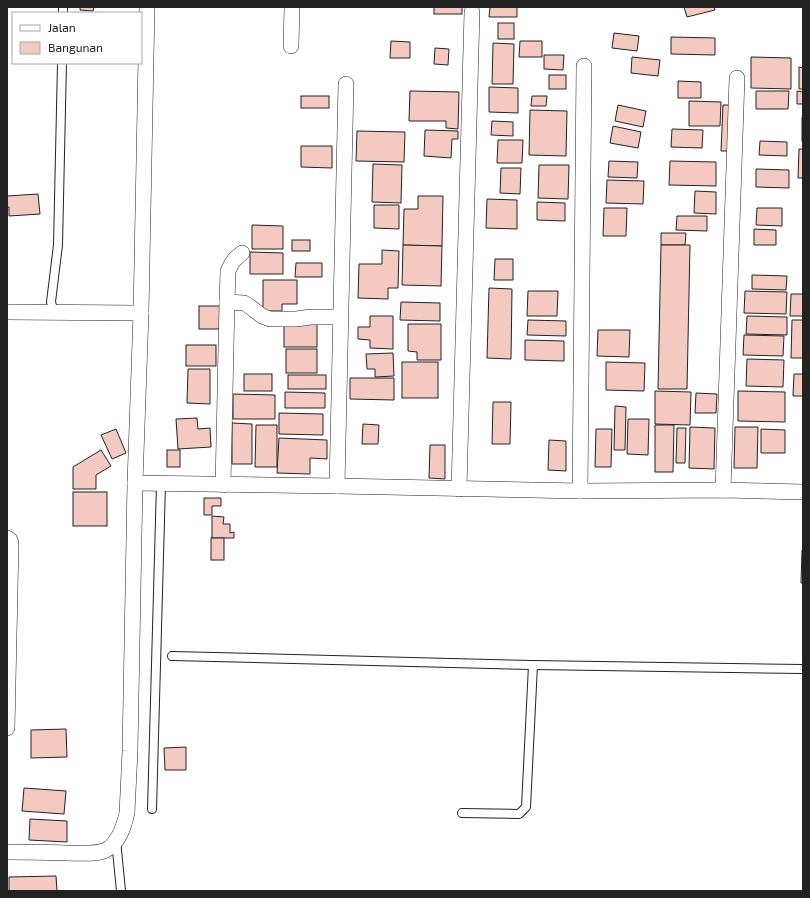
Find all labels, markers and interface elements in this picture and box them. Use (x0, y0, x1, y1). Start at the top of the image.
legend (12, 12, 142, 64)
text: Jalan (48, 20, 76, 34)
text: Bangunan (48, 40, 103, 54)

